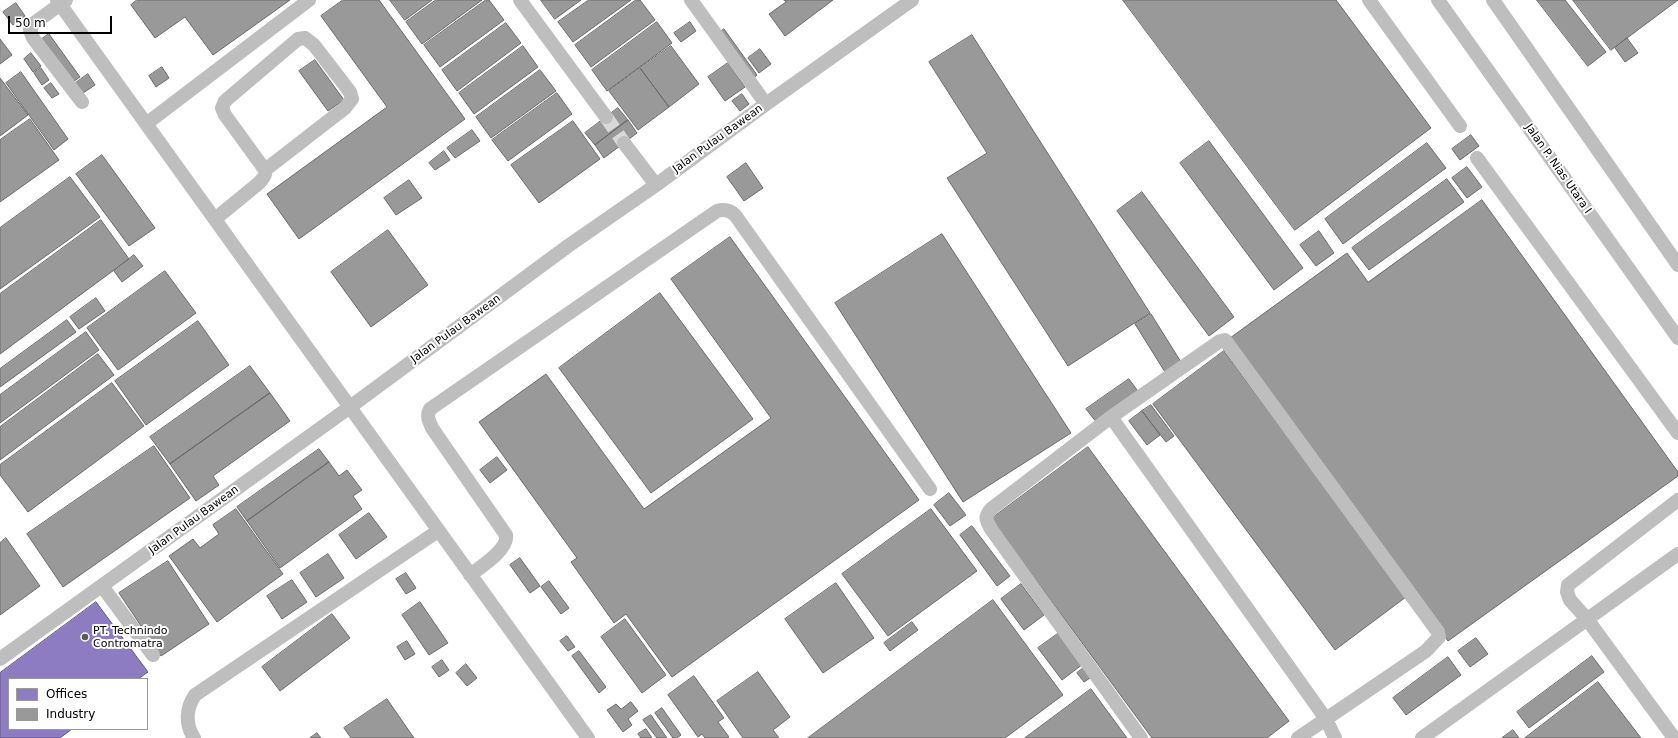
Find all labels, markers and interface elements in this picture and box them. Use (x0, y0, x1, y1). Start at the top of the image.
scale bar (10, 8, 114, 34)
text: 50 m (15, 16, 46, 30)
street label: Jalan Pulau Bawean (671, 102, 765, 176)
street label: Jalan P. Nias Utara I (1522, 122, 1594, 216)
street label: Jalan Pulau Bawean (409, 292, 503, 366)
street label: Jalan Pulau Bawean (147, 483, 241, 557)
place label: PT. Technindo Contromatra (93, 624, 167, 650)
marker: PT. Technindo Contromatra (80, 632, 90, 642)
legend (8, 678, 148, 730)
text: Offices (46, 687, 87, 701)
text: Industry (46, 707, 95, 721)

